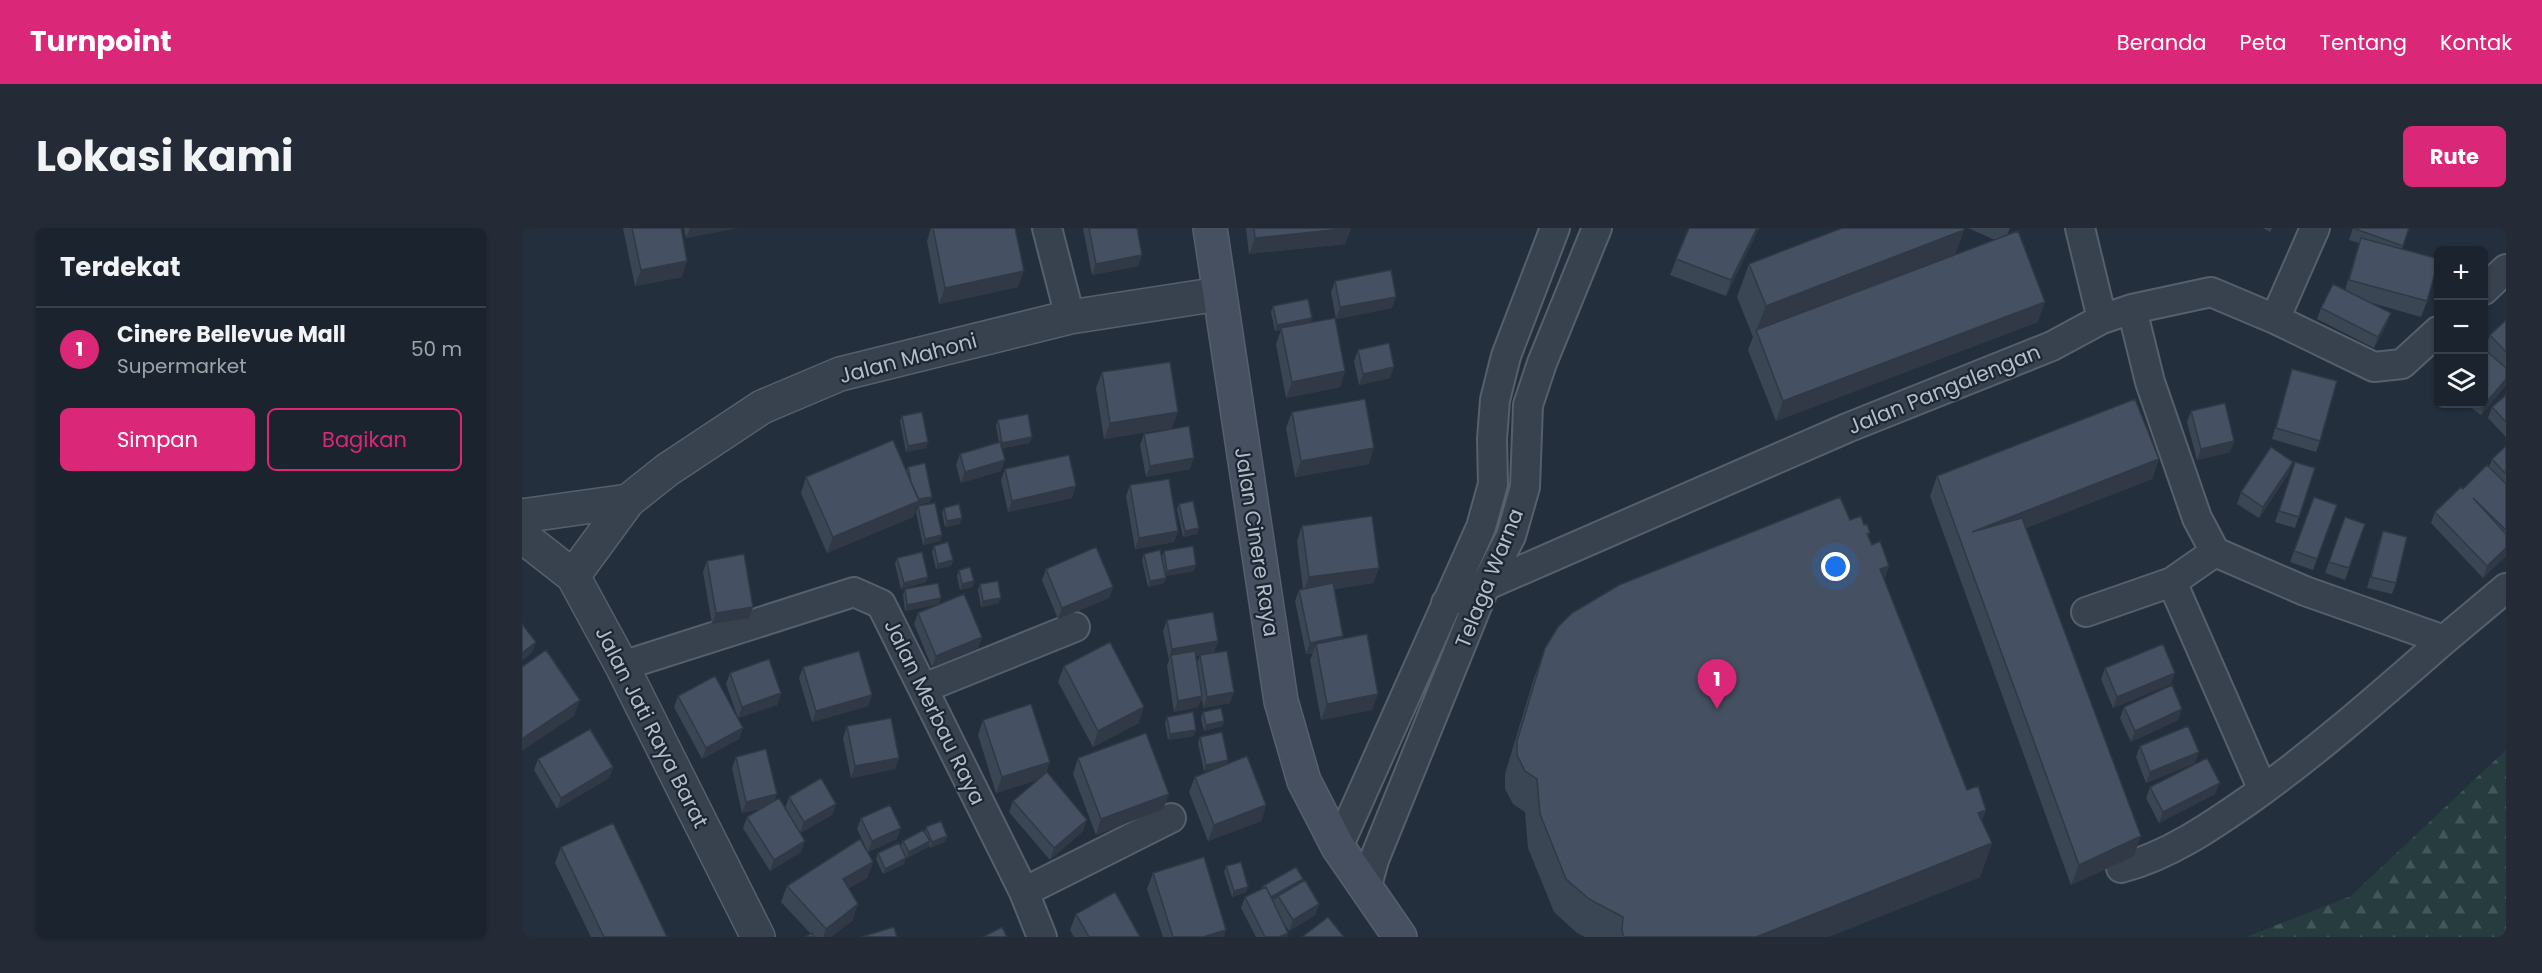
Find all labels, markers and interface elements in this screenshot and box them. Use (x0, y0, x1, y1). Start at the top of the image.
text: Turnpoint (30, 22, 172, 61)
text: Beranda (2117, 28, 2207, 57)
text: Peta (2240, 28, 2287, 57)
text: Tentang (2320, 28, 2407, 57)
text: Kontak (2440, 28, 2512, 57)
button: Rute (2403, 126, 2506, 187)
text: Lokasi kami (36, 127, 293, 186)
map controls (2434, 246, 2488, 408)
button: + (2434, 246, 2488, 300)
text: Terdekat (60, 249, 180, 285)
button: − (2434, 300, 2488, 354)
text: Cinere Bellevue Mall (117, 319, 346, 350)
street label: Jalan Mahoni (836, 326, 980, 390)
text: 1 (76, 335, 83, 363)
text: 50 m (411, 335, 462, 363)
street label: Jalan Pangalengan (1843, 337, 2045, 441)
text: Supermarket (117, 352, 246, 380)
button: layers (2434, 354, 2488, 408)
button: Simpan (60, 408, 255, 471)
button: Bagikan (267, 408, 462, 471)
street label: Jalan Cinere Raya (1228, 445, 1286, 639)
street label: Telaga Warna (1448, 504, 1530, 652)
your location (1821, 552, 1850, 581)
street label: Jalan Merbau Raya (877, 614, 993, 810)
street label: Jalan Jati Raya Barat (589, 621, 715, 833)
pin: 1 (1698, 660, 1736, 709)

